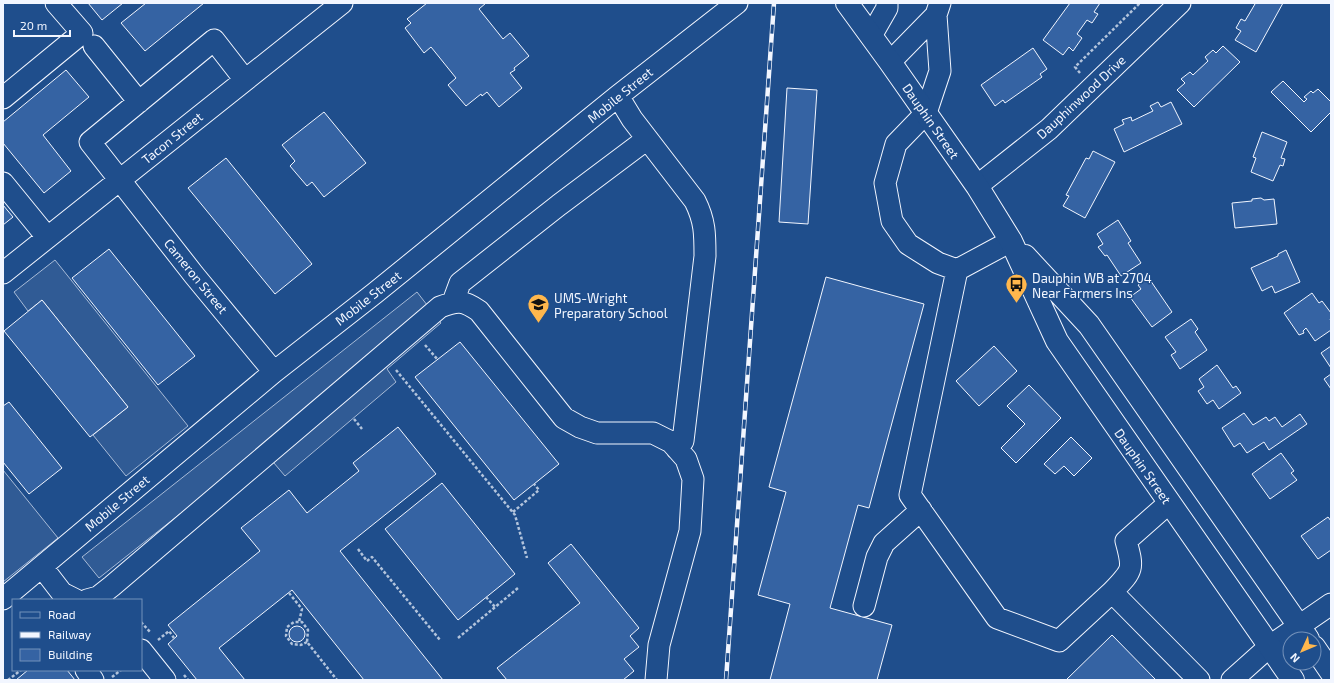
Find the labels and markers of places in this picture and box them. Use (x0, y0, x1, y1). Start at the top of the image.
place label: Dauphin WB at 2704 Near Farmers Ins (1032, 270, 1152, 301)
bus stop icon: Dauphin WB at 2704 Near Farmers Ins (1004, 272, 1030, 305)
place label: UMS-Wright Preparatory School (554, 290, 668, 321)
school or university icon: UMS-Wright Preparatory School (526, 292, 552, 325)

